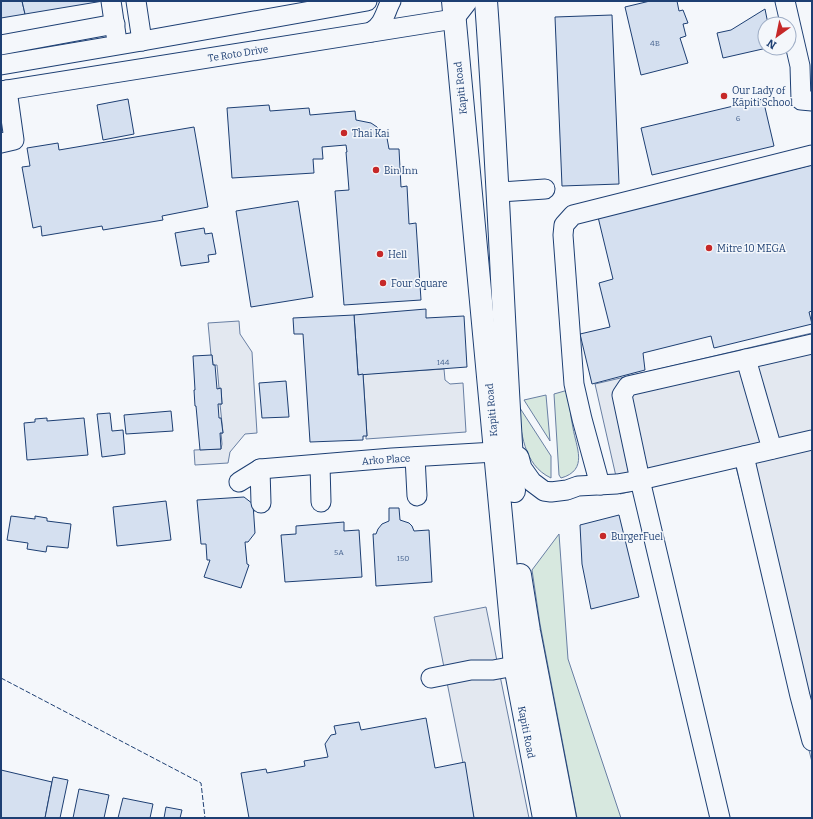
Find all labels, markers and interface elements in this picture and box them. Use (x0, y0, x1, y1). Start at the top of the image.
north arrow (757, 16, 797, 56)
text: N (764, 36, 779, 52)
house number: 4B (650, 39, 660, 48)
street label: Te Roto Drive (207, 43, 269, 65)
street label: Kapiti Road (452, 61, 470, 115)
place label: Our Lady of Kāpiti School (732, 85, 793, 109)
marker: Our Lady of Kāpiti School (719, 91, 729, 101)
house number: 6 (736, 114, 741, 123)
marker: Thai Kai (339, 128, 349, 138)
place label: Thai Kai (352, 128, 390, 140)
marker: Bin Inn (371, 165, 381, 175)
place label: Bin Inn (384, 165, 418, 177)
marker: Mitre 10 MEGA (704, 243, 714, 253)
place label: Mitre 10 MEGA (717, 243, 787, 255)
marker: Hell (375, 249, 385, 259)
place label: Hell (388, 249, 407, 261)
marker: Four Square (378, 278, 388, 288)
place label: Four Square (391, 278, 448, 290)
house number: 144 (437, 358, 450, 367)
street label: Kapiti Road (484, 383, 500, 437)
street label: Arko Place (361, 452, 411, 468)
marker: BurgerFuel (598, 531, 608, 541)
place label: BurgerFuel (611, 531, 663, 543)
house number: 5A (334, 548, 344, 557)
house number: 150 (397, 554, 409, 563)
street label: Kapiti Road (515, 705, 537, 760)

